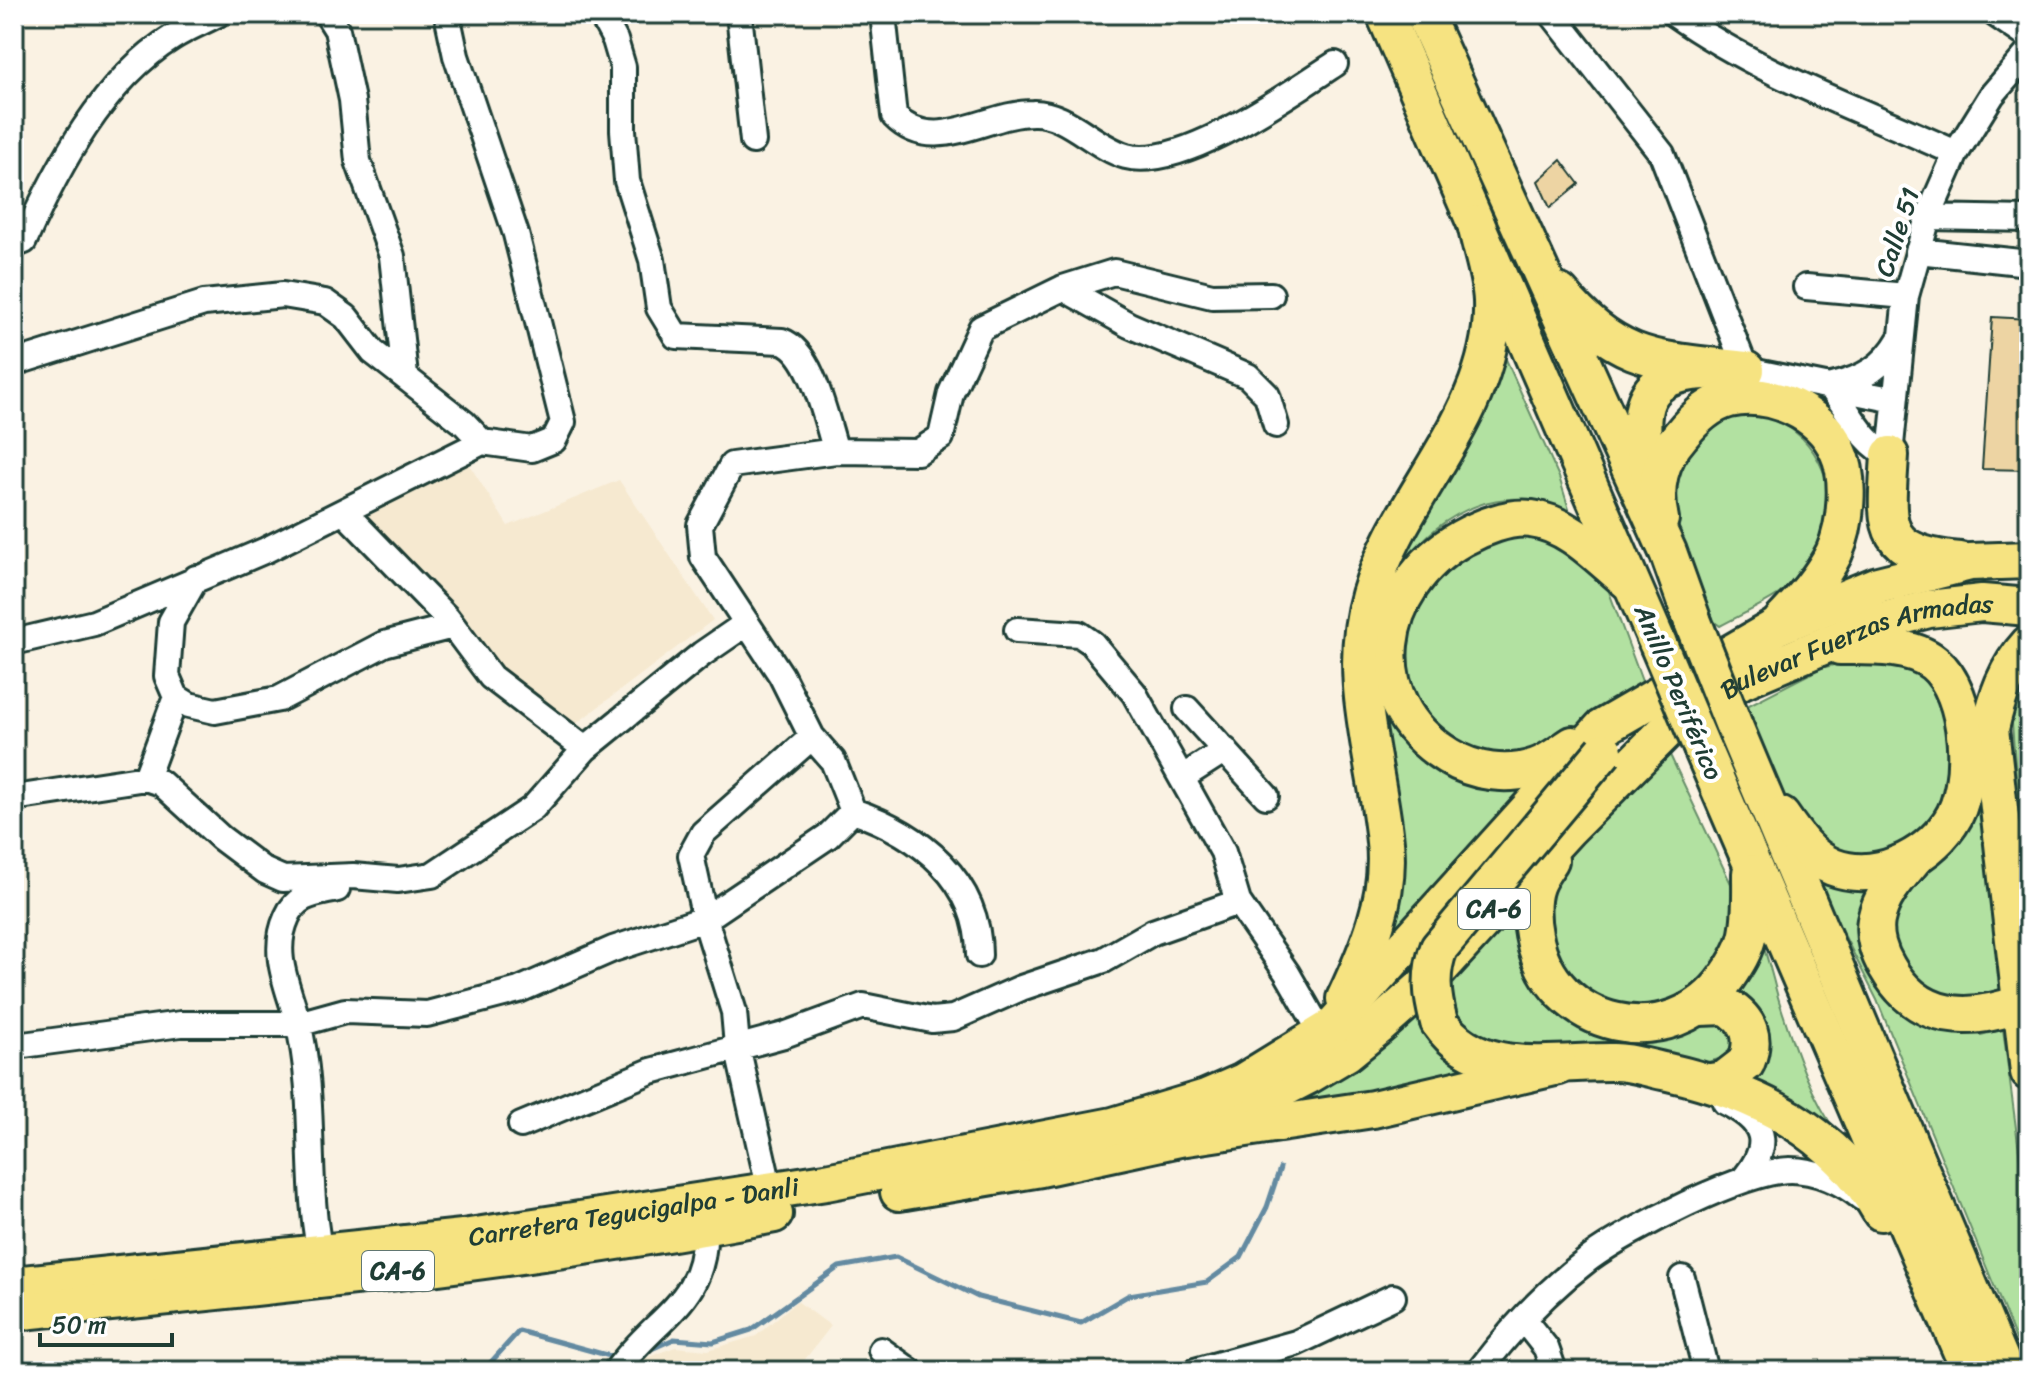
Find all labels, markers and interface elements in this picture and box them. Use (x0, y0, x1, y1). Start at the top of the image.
street label: Calle 51 (1861, 181, 1933, 283)
street label: Bulevar Fuerzas Armadas (1710, 580, 1996, 712)
street label: Anillo Periférico (1621, 596, 1737, 787)
road number: CA-6 (1458, 889, 1530, 929)
street label: Carretera Tegucigalpa - Danli (465, 1163, 803, 1260)
road number: CA-6 (362, 1251, 434, 1291)
scale bar (40, 1297, 172, 1347)
text: 50 m (52, 1304, 107, 1346)

